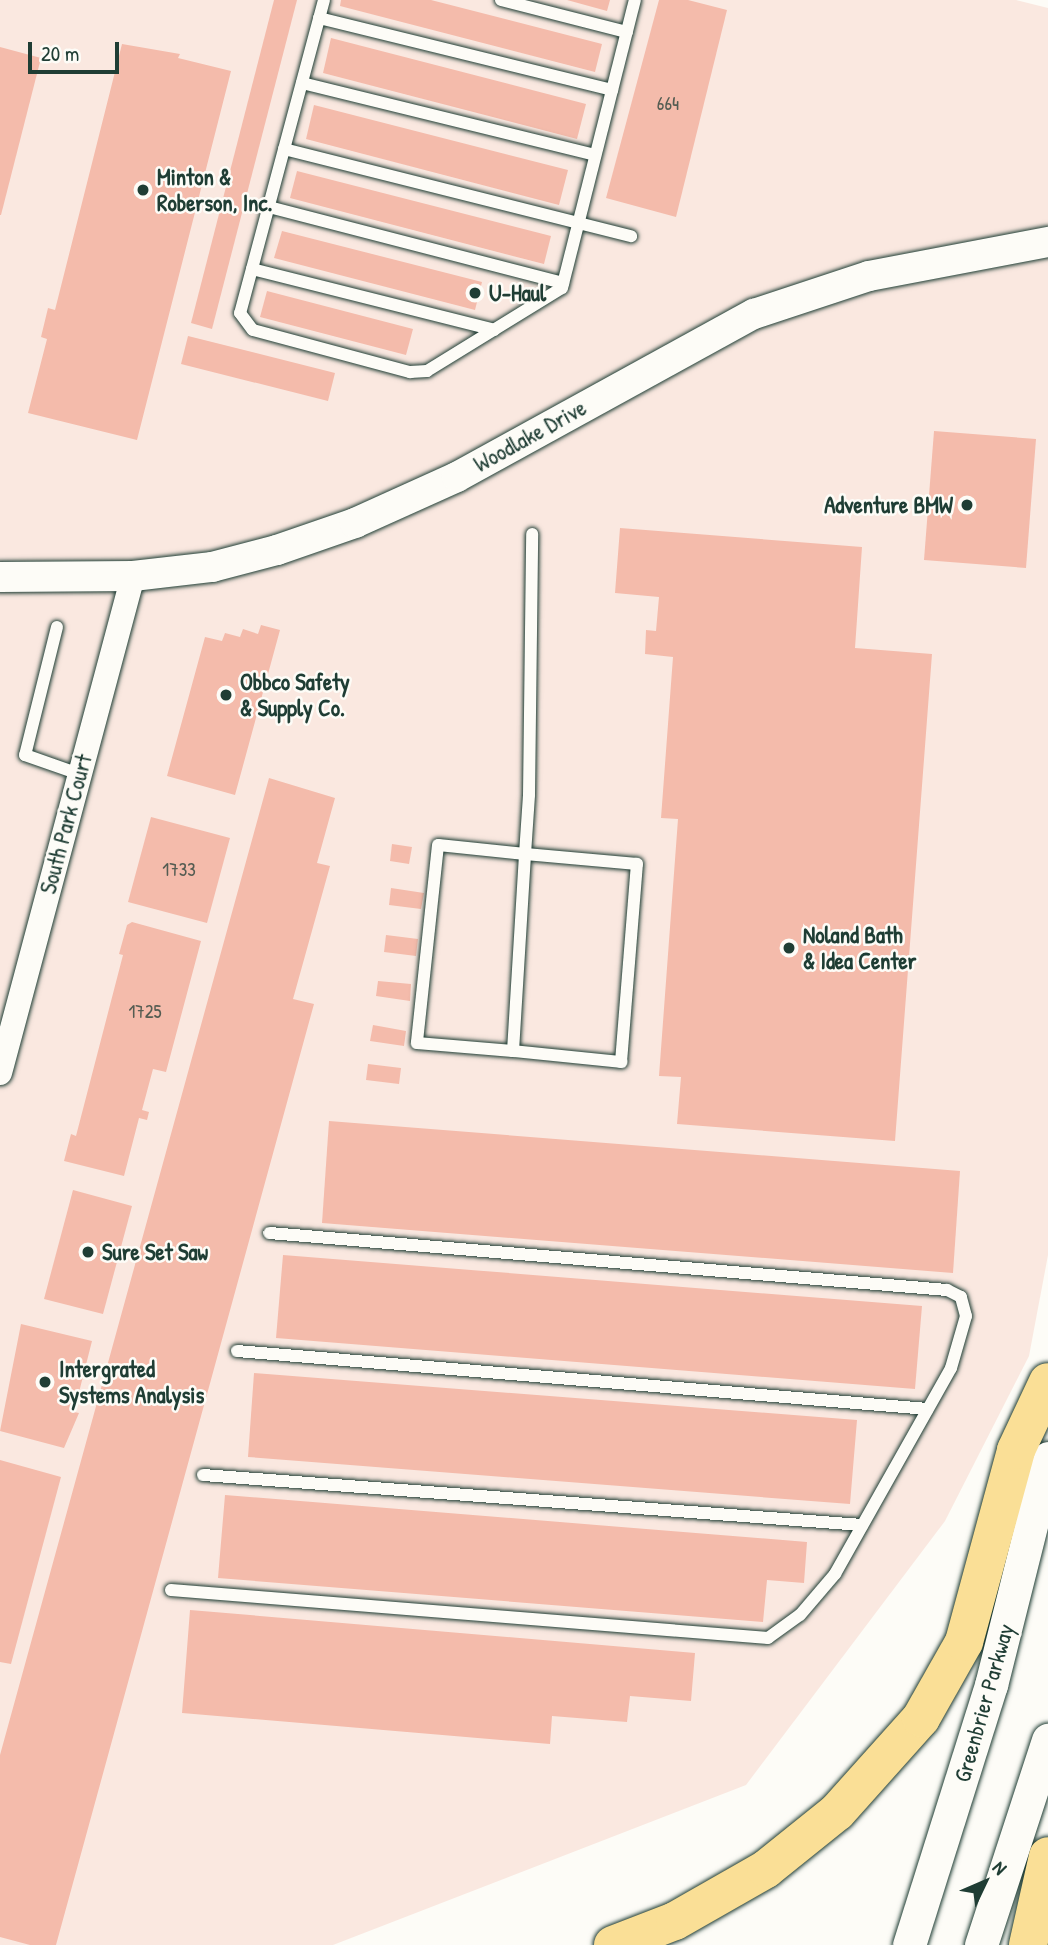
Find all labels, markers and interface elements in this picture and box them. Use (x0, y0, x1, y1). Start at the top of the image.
scale bar (32, 28, 122, 72)
text: 20 m (41, 39, 79, 68)
house number: 664 (657, 93, 679, 115)
place label: Minton & Roberson, Inc. (157, 163, 272, 217)
marker: Minton & Roberson, Inc. (135, 182, 151, 198)
place label: U-Haul (489, 279, 546, 307)
marker: U-Haul (467, 285, 483, 301)
street label: Woodlake Drive (469, 394, 591, 478)
place label: Adventure BMW (824, 491, 953, 519)
marker: Adventure BMW (959, 497, 975, 513)
place label: Obbco Safety & Supply Co. (240, 668, 350, 722)
marker: Obbco Safety & Supply Co. (218, 687, 234, 703)
street label: South Park Court (34, 751, 98, 897)
house number: 1733 (162, 859, 196, 881)
place label: Noland Bath & Idea Center (803, 921, 916, 975)
marker: Noland Bath & Idea Center (781, 940, 797, 956)
house number: 1725 (128, 1001, 162, 1023)
place label: Sure Set Saw (102, 1238, 208, 1266)
marker: Sure Set Saw (80, 1244, 96, 1260)
place label: Intergrated Systems Analysis (59, 1355, 204, 1409)
marker: Intergrated Systems Analysis (37, 1374, 53, 1390)
street label: Greenbrier Parkway (948, 1621, 1020, 1785)
north arrow (950, 1847, 1020, 1917)
text: N (987, 1855, 1013, 1880)

